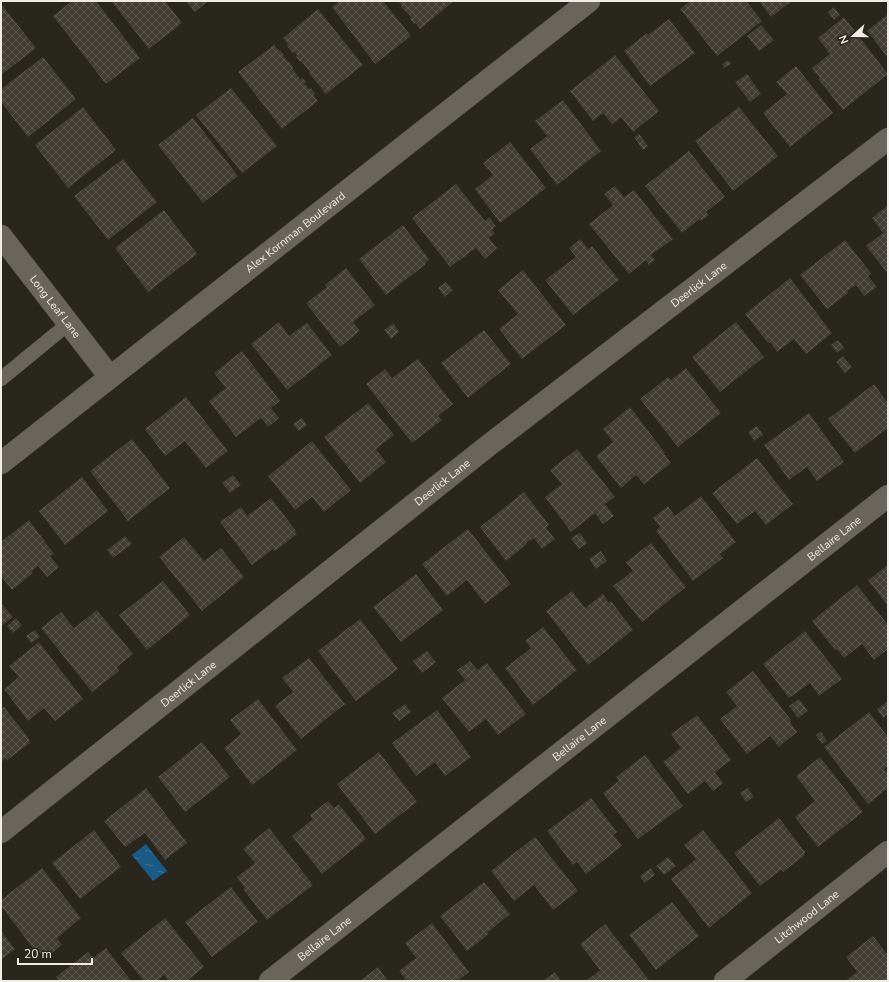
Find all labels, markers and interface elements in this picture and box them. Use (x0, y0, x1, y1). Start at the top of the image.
north arrow (833, 16, 873, 56)
text: N (836, 33, 853, 46)
street label: Alex Kornman Boulevard (242, 188, 349, 276)
street label: Deerlick Lane (668, 258, 730, 311)
street label: Long Leaf Lane (26, 272, 84, 341)
street label: Deerlick Lane (412, 456, 473, 509)
street label: Bellaire Lane (804, 513, 865, 565)
street label: Deerlick Lane (158, 657, 220, 711)
street label: Bellaire Lane (549, 713, 610, 765)
street label: Litchwood Lane (772, 887, 842, 947)
street label: Bellaire Lane (294, 913, 355, 965)
scale bar (18, 940, 92, 966)
text: 20 m (24, 946, 52, 962)

